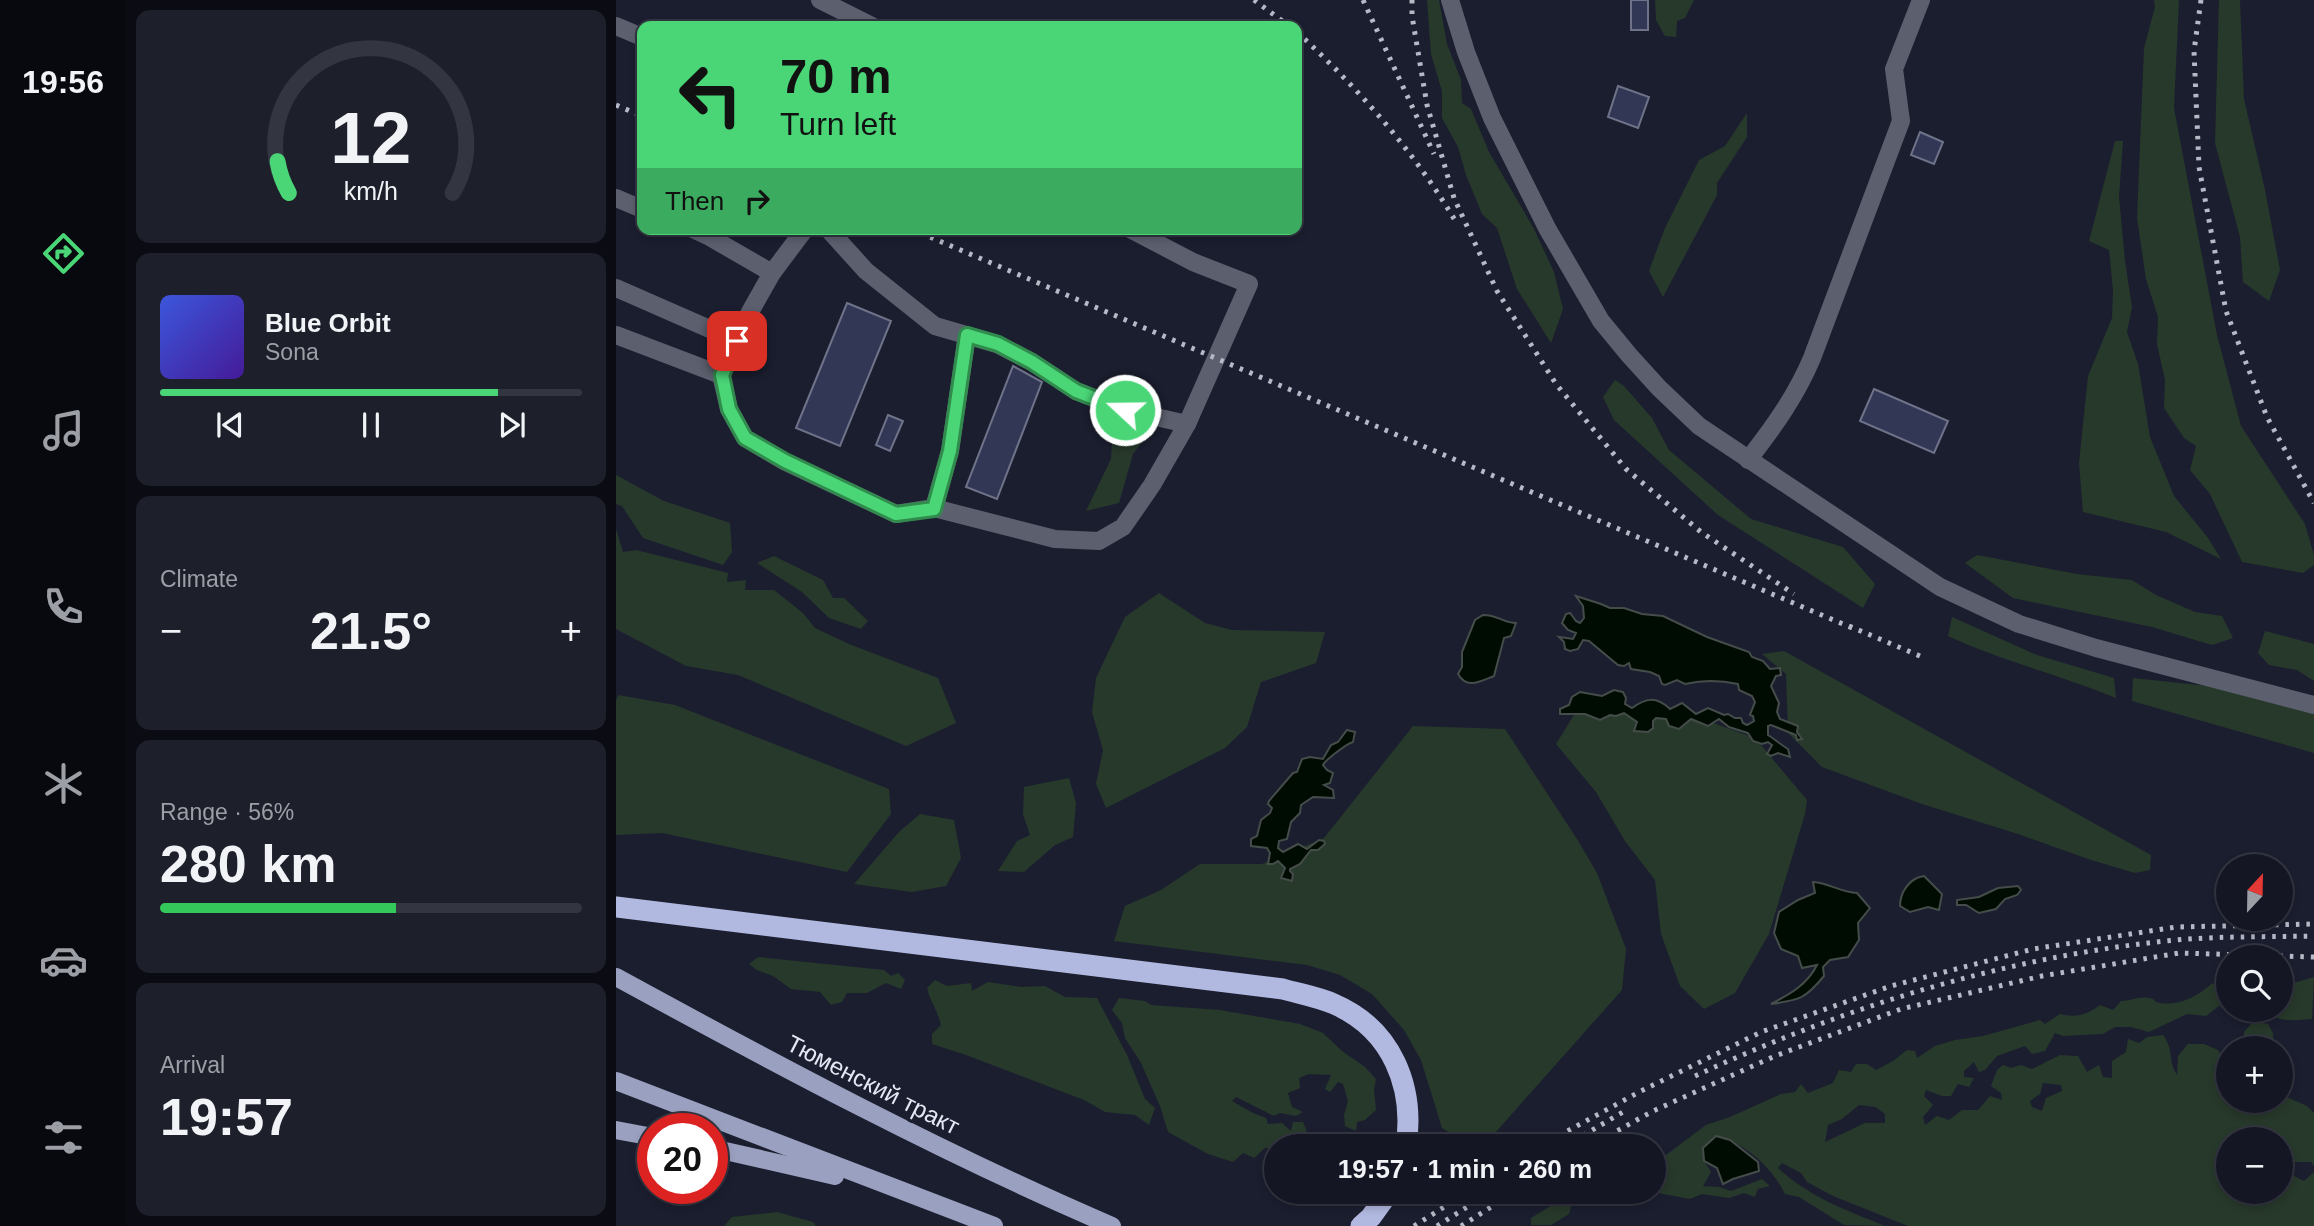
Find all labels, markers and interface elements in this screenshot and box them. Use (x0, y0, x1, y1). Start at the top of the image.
icon: left (665, 49, 756, 140)
text: 70 m (780, 49, 892, 103)
text: 19:56 (22, 64, 104, 100)
text: 12 (331, 97, 411, 178)
text: Turn left (780, 106, 896, 142)
text: km/h (344, 176, 398, 204)
icon: right (738, 182, 776, 220)
text: Then (665, 186, 724, 216)
icon: directions (39, 229, 88, 278)
text: Blue Orbit (265, 308, 391, 338)
pin (707, 311, 767, 371)
icon: arrive (718, 322, 756, 360)
text: Sona (265, 339, 319, 365)
position arrow (1088, 373, 1162, 447)
icon: music (39, 406, 88, 455)
icon: previous (211, 406, 249, 444)
icon: pause (352, 406, 390, 444)
icon: next (493, 406, 531, 444)
text: Climate (160, 566, 238, 592)
icon: phone (39, 582, 88, 631)
text: 21.5° (310, 602, 432, 660)
text: − (160, 610, 182, 652)
text: + (560, 610, 582, 652)
icon: climate (39, 759, 88, 808)
text: Range · 56% (160, 799, 294, 825)
text: 280 km (160, 835, 336, 893)
north arrow (2216, 854, 2292, 931)
map controls (2216, 854, 2293, 1204)
icon: car (39, 936, 88, 985)
button: search (2216, 945, 2293, 1022)
street label: Тюменский тракт (783, 1029, 964, 1140)
button: + (2216, 1036, 2293, 1113)
text: Arrival (160, 1052, 225, 1078)
text: 19:57 (160, 1088, 293, 1146)
icon: filters (39, 1113, 88, 1162)
speed limit sign: 20 (637, 1113, 728, 1204)
button: − (2216, 1127, 2293, 1204)
text: 19:57 · 1 min · 260 m (1338, 1154, 1592, 1184)

